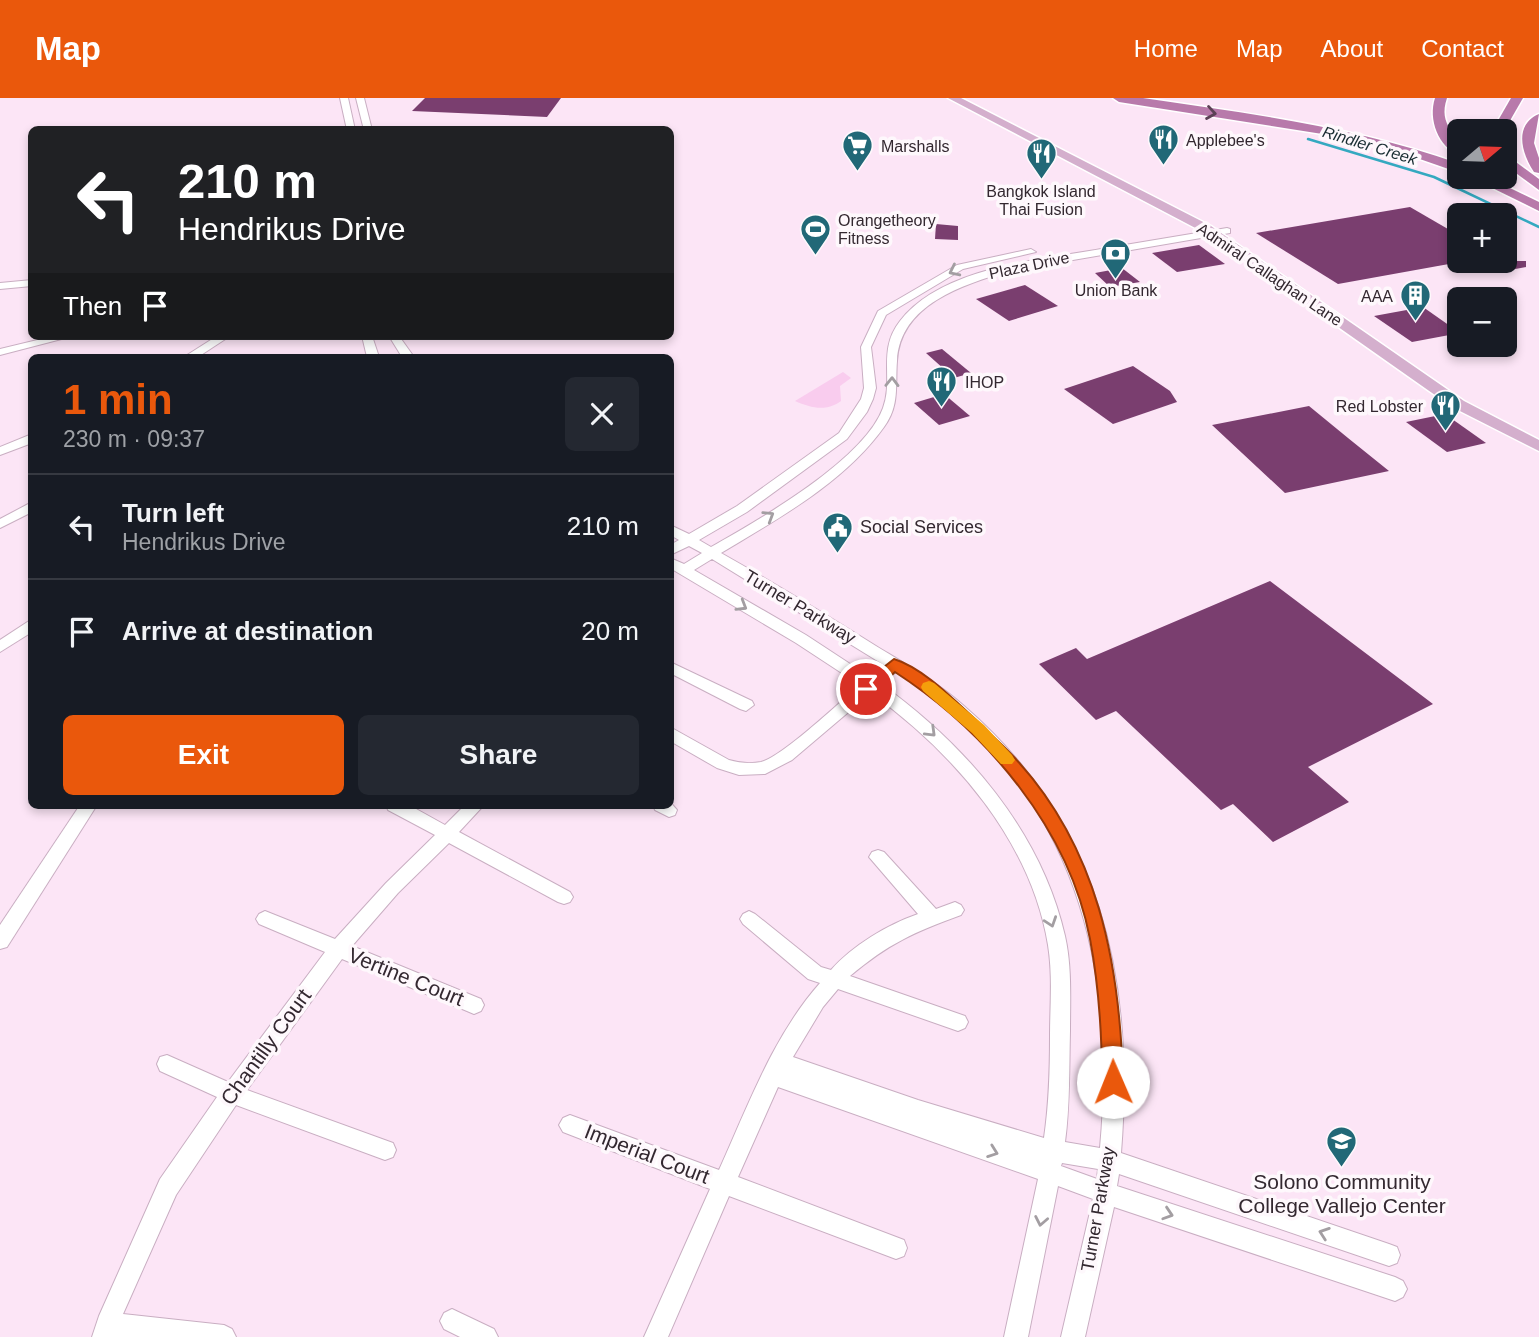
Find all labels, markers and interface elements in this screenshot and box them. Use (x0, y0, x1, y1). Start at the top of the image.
text: Map (35, 30, 101, 67)
text: Home (1134, 35, 1198, 62)
text: Map (1236, 35, 1283, 62)
text: About (1321, 35, 1383, 62)
text: Contact (1421, 35, 1504, 62)
one-way arrow (1205, 105, 1217, 120)
north arrow (1447, 119, 1517, 189)
map controls (1447, 119, 1517, 357)
restaurant icon: Applebee's (1146, 123, 1180, 167)
water label: Rindler Creek (1321, 123, 1420, 168)
supermarket icon: Marshalls (841, 129, 875, 173)
place label: Applebee's (1186, 132, 1265, 149)
restaurant icon: Bangkok Island Thai Fusion (1024, 137, 1058, 181)
place label: Marshalls (881, 138, 949, 155)
icon: left (63, 154, 154, 245)
text: 210 m (178, 154, 317, 208)
place label: Bangkok Island Thai Fusion (986, 183, 1096, 218)
button: + (1447, 203, 1517, 273)
text: Hendrikus Drive (178, 211, 406, 247)
sports icon: Orangetheory Fitness (798, 212, 832, 256)
place label: Orangetheory Fitness (838, 212, 936, 247)
street label: Admiral Callaghan Lane (1194, 220, 1345, 329)
bank icon: Union Bank (1099, 236, 1133, 280)
street label: Plaza Drive (987, 249, 1071, 282)
one-way arrow (949, 263, 961, 277)
building icon: AAA (1399, 279, 1433, 323)
place label: Union Bank (1075, 282, 1158, 299)
icon: arrive (136, 287, 174, 325)
button: − (1447, 287, 1517, 357)
place label: AAA (1361, 288, 1393, 305)
text: Then (63, 291, 122, 321)
restaurant icon: IHOP (925, 365, 959, 409)
place label: IHOP (965, 374, 1004, 391)
text: 1 min (63, 376, 173, 423)
one-way arrow (884, 376, 899, 387)
button: close (565, 377, 639, 451)
restaurant icon: Red Lobster (1429, 389, 1463, 433)
place label: Red Lobster (1336, 398, 1424, 415)
text: 230 m · 09:37 (63, 426, 205, 452)
text: Turn left (122, 498, 224, 528)
icon: left (63, 508, 101, 546)
public building icon: Social Services (820, 510, 854, 554)
text: 210 m (567, 511, 639, 541)
one-way arrow (761, 512, 774, 525)
place label: Social Services (860, 517, 983, 537)
text: Hendrikus Drive (122, 529, 286, 555)
street label: Turner Parkway (741, 566, 859, 648)
one-way arrow (735, 597, 748, 610)
icon: arrive (63, 613, 101, 651)
text: Arrive at destination (122, 616, 373, 646)
text: 20 m (581, 616, 639, 646)
pin (836, 659, 896, 719)
icon: arrive (847, 670, 885, 708)
button: Exit (63, 715, 344, 795)
button: Share (358, 715, 639, 795)
one-way arrow (923, 723, 936, 736)
one-way arrow (1043, 916, 1057, 928)
street label: Vertine Court (345, 943, 467, 1010)
street label: Chantilly Court (216, 984, 315, 1109)
position arrow (1076, 1045, 1150, 1119)
street label: Imperial Court (581, 1119, 713, 1188)
school or university icon: Solono Community College Vallejo Center (1325, 1125, 1359, 1169)
one-way arrow (987, 1144, 999, 1158)
street label: Turner Parkway (1077, 1145, 1119, 1273)
place label: Solono Community College Vallejo Center (1238, 1170, 1446, 1217)
one-way arrow (1162, 1205, 1174, 1220)
one-way arrow (1034, 1215, 1049, 1227)
one-way arrow (1319, 1227, 1331, 1241)

